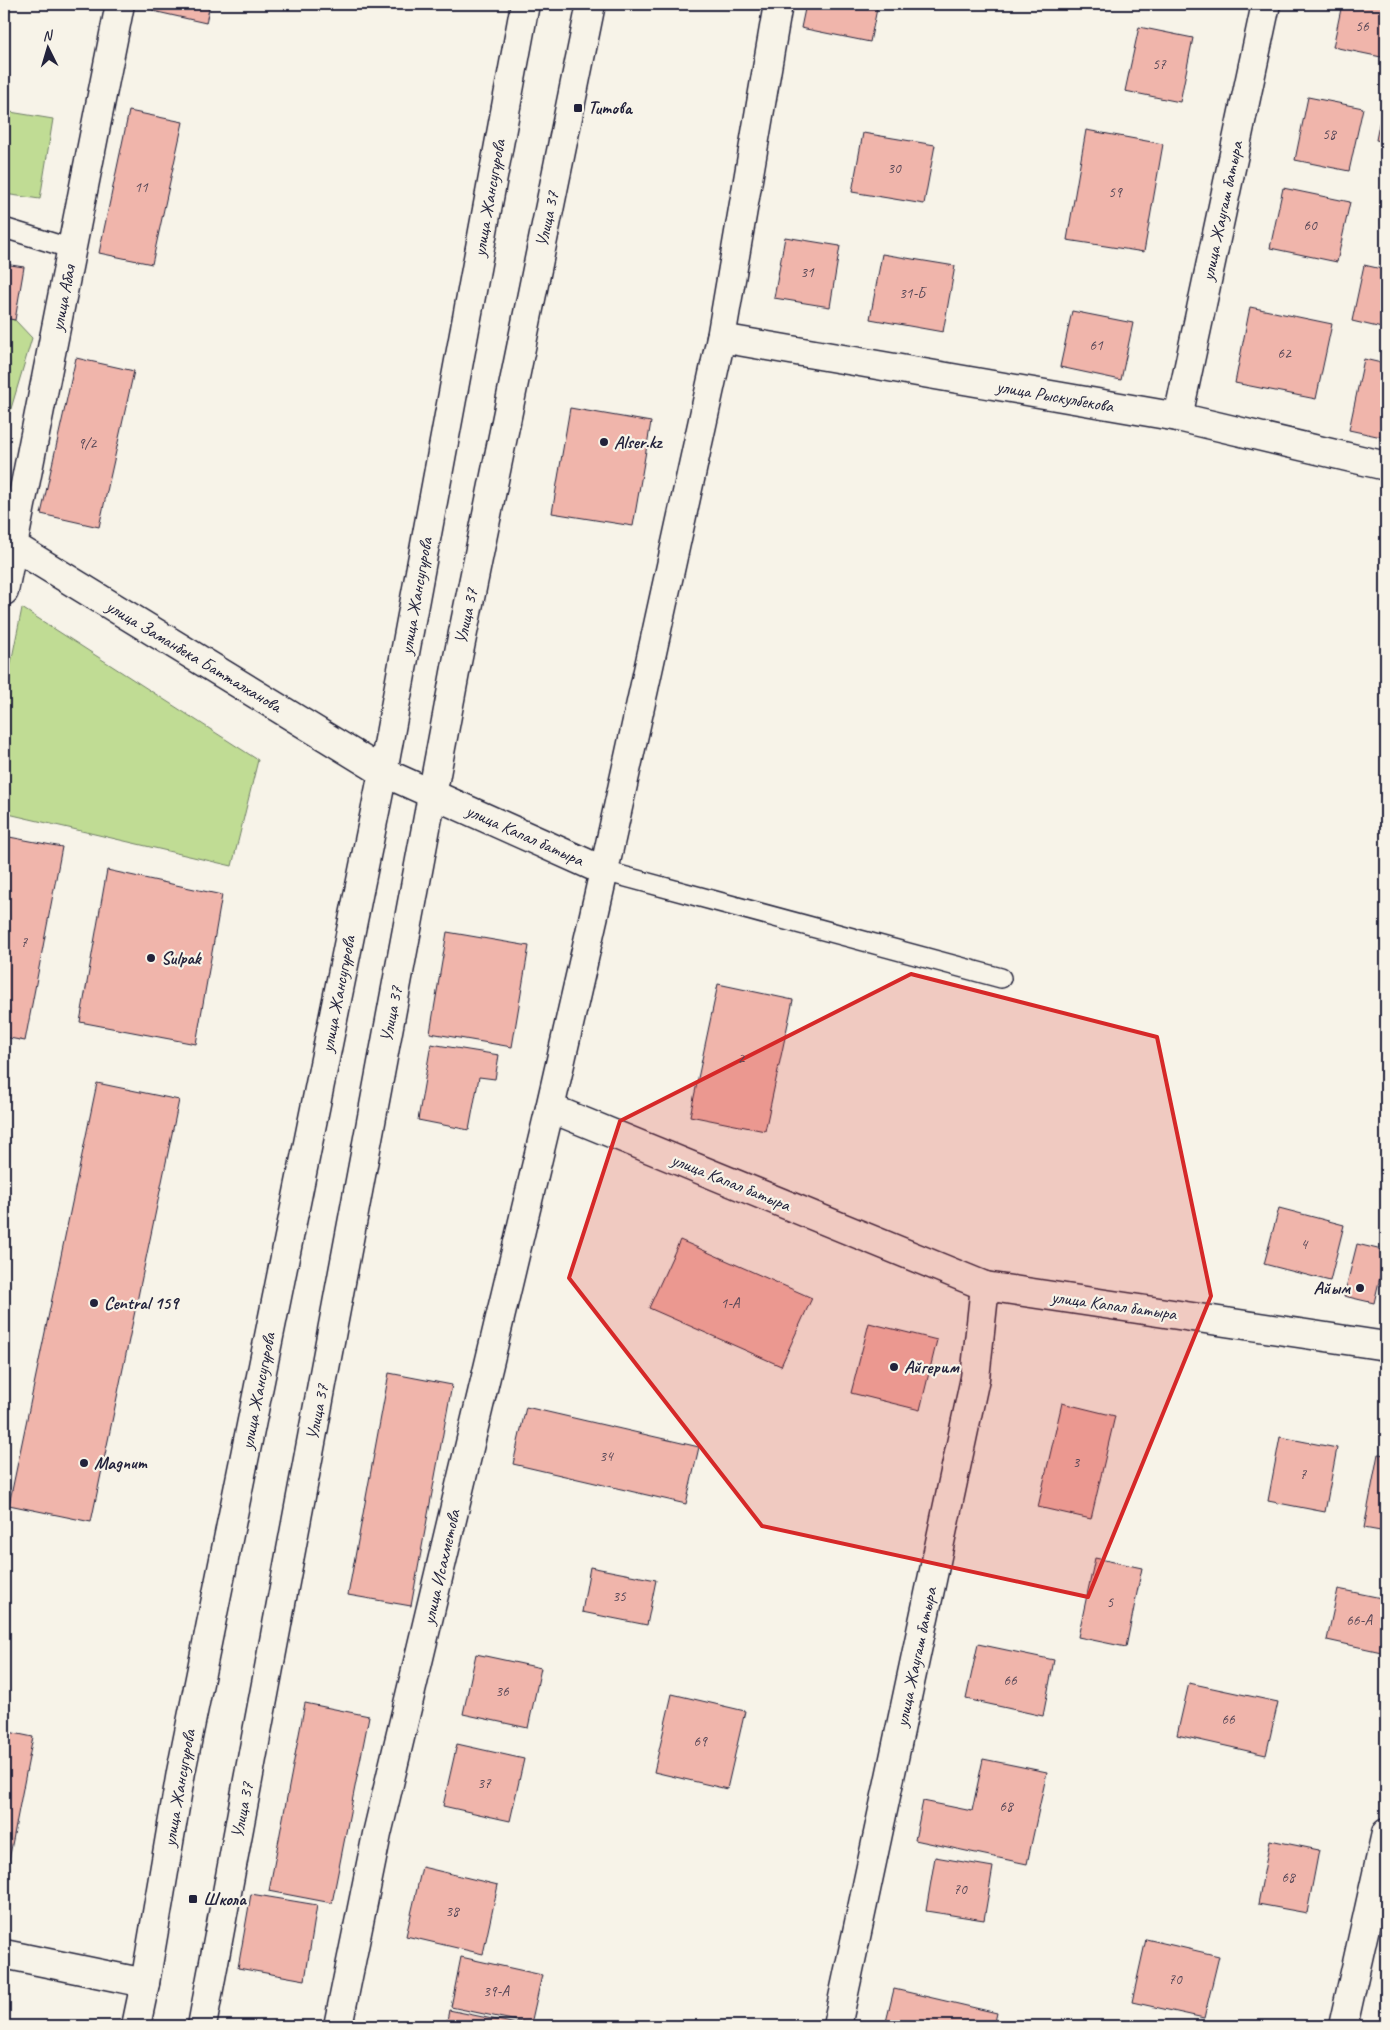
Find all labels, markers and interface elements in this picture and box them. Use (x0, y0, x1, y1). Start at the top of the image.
house number: 56 (1355, 17, 1370, 36)
north arrow (22, 22, 72, 72)
text: N (42, 26, 54, 44)
house number: 57 (1152, 55, 1167, 74)
place label: Титова (588, 97, 634, 119)
marker: Титова (572, 102, 584, 114)
house number: 58 (1322, 125, 1337, 144)
street label: улица Жансугурова (468, 136, 510, 259)
street label: улица Жаугаш батыра (1196, 138, 1248, 284)
house number: 30 (887, 159, 902, 178)
house number: 11 (134, 178, 149, 197)
house number: 59 (1108, 183, 1123, 202)
street label: Улица 37 (530, 188, 564, 249)
house number: 60 (1303, 216, 1318, 235)
street label: улица Абая (46, 262, 80, 334)
house number: 31 (800, 263, 815, 282)
house number: 31-Б (899, 284, 927, 303)
house number: 61 (1089, 336, 1104, 355)
house number: 62 (1277, 344, 1292, 363)
street label: улица Рыскулбекова (994, 375, 1116, 417)
place label: Alser.kz (614, 431, 663, 453)
house number: 9/2 (78, 434, 97, 453)
marker: Alser.kz (598, 436, 610, 448)
street label: улица Жансугурова (395, 534, 437, 657)
street label: Улица 37 (449, 585, 483, 646)
street label: улица Заманбека Батталханова (102, 594, 287, 718)
street label: улица Капал батыра (462, 799, 588, 871)
street label: улица Жансугурова (316, 932, 360, 1055)
house number: 7 (21, 933, 29, 952)
place label: Sulpak (161, 947, 203, 969)
marker: Sulpak (145, 952, 157, 964)
street label: Улица 37 (375, 983, 407, 1044)
house number: 2 (738, 1049, 746, 1068)
street label: улица Капал батыра (667, 1148, 795, 1216)
house number: 4 (1301, 1235, 1309, 1254)
place label: Айым (1314, 1277, 1351, 1299)
marker: Айым (1354, 1282, 1366, 1294)
street label: улица Капал батыра (1049, 1285, 1179, 1325)
place label: Central 159 (104, 1292, 180, 1314)
house number: 1-А (720, 1294, 741, 1313)
marker: Central 159 (88, 1297, 100, 1309)
street label: улица Жансугурова (236, 1329, 280, 1452)
place label: Айгерим (904, 1356, 961, 1378)
marker: Айгерим (888, 1361, 900, 1373)
street label: Улица 37 (301, 1381, 333, 1442)
house number: 34 (599, 1447, 614, 1466)
place label: Magnum (94, 1452, 148, 1474)
house number: 3 (1073, 1453, 1081, 1472)
marker: Magnum (78, 1457, 90, 1469)
house number: 7 (1300, 1465, 1308, 1484)
street label: улица Исахметова (417, 1506, 465, 1628)
street label: улица Жаугаш батыра (890, 1584, 942, 1730)
house number: 35 (612, 1587, 627, 1606)
house number: 5 (1107, 1593, 1115, 1612)
house number: 66-А (1346, 1611, 1373, 1630)
house number: 66 (1003, 1671, 1018, 1690)
house number: 36 (495, 1682, 510, 1701)
house number: 66 (1221, 1710, 1236, 1729)
street label: улица Жансугурова (158, 1726, 200, 1849)
house number: 69 (693, 1732, 708, 1751)
house number: 37 (477, 1774, 492, 1793)
street label: Улица 37 (226, 1779, 258, 1840)
house number: 68 (999, 1797, 1014, 1816)
house number: 68 (1281, 1868, 1296, 1887)
house number: 70 (953, 1880, 968, 1899)
place label: Школа (203, 1888, 247, 1910)
marker: Школа (187, 1893, 199, 1905)
house number: 38 (445, 1902, 460, 1921)
house number: 70 (1168, 1970, 1183, 1989)
house number: 39-А (483, 1982, 510, 2001)

